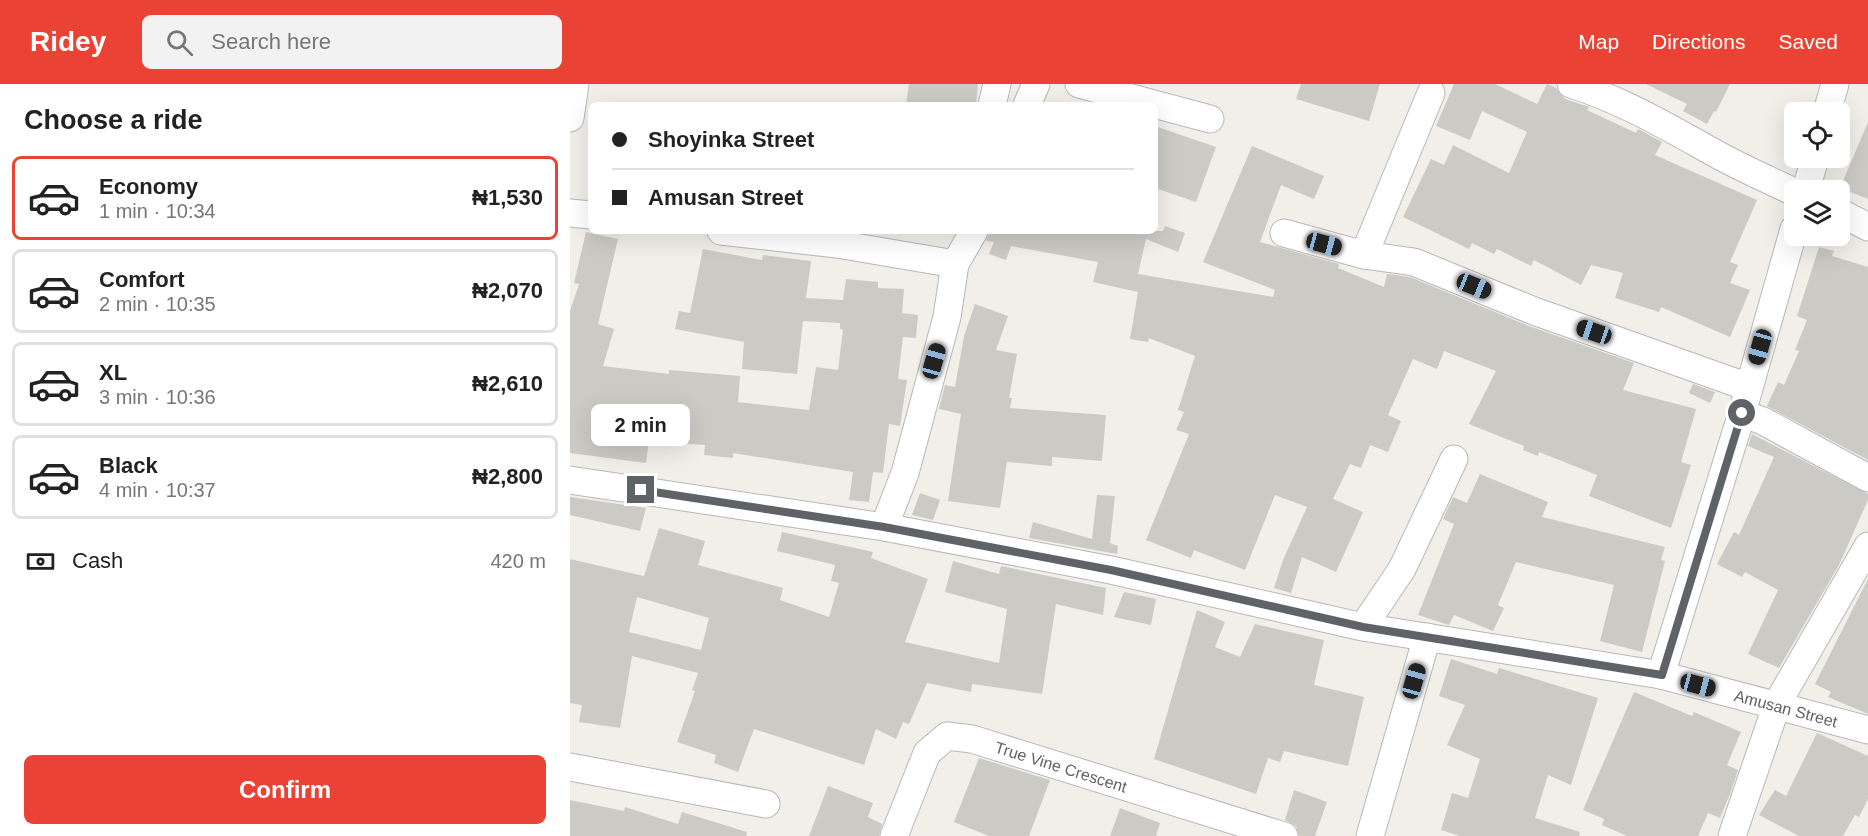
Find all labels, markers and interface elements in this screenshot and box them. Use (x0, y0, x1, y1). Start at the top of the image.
search box (142, 15, 562, 69)
text: Ridey (30, 26, 106, 57)
icon: search (163, 26, 196, 59)
text: Search here (211, 29, 331, 54)
text: Map (1578, 30, 1619, 53)
text: Directions (1652, 30, 1745, 53)
text: Saved (1778, 30, 1838, 53)
map controls (1784, 102, 1850, 246)
button: locate (1784, 102, 1850, 168)
text: Choose a ride (24, 105, 203, 135)
text: Shoyinka Street (648, 127, 814, 152)
icon: car (27, 171, 81, 225)
text: Economy (99, 174, 198, 199)
button: layers (1784, 180, 1850, 246)
text: ₦1,530 (472, 185, 543, 210)
text: Amusan Street (648, 185, 803, 210)
text: 1 min · 10:34 (99, 200, 216, 222)
car (1304, 231, 1344, 257)
icon: car (27, 264, 81, 318)
text: Comfort (99, 267, 185, 292)
car (1454, 271, 1494, 301)
text: ₦2,070 (472, 278, 543, 303)
text: 2 min · 10:35 (99, 293, 216, 315)
car (1574, 318, 1614, 346)
car (1746, 327, 1774, 367)
car (920, 341, 948, 381)
icon: car (27, 357, 81, 411)
text: XL (99, 360, 127, 385)
text: ₦2,610 (472, 371, 543, 396)
text: 3 min · 10:36 (99, 386, 216, 408)
route start (1728, 399, 1755, 426)
callout: 2 min (592, 403, 691, 445)
text: 2 min (614, 414, 667, 436)
icon: car (27, 450, 81, 504)
text: Black (99, 453, 158, 478)
text: ₦2,800 (472, 464, 543, 489)
route end (627, 476, 654, 503)
text: 4 min · 10:37 (99, 479, 216, 501)
icon: cash (24, 545, 57, 578)
text: Cash (72, 548, 123, 573)
text: 420 m (490, 550, 546, 572)
car (1400, 661, 1428, 701)
car (1678, 672, 1718, 698)
street label: Amusan Street (1732, 687, 1840, 731)
street label: True Vine Crescent (993, 739, 1129, 796)
button: Confirm (24, 755, 546, 824)

